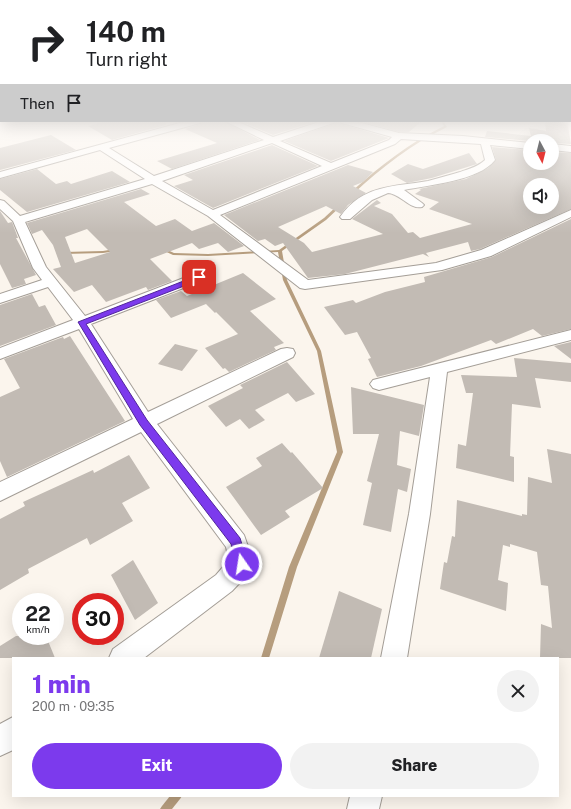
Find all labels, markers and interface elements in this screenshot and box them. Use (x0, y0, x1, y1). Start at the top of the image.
text: 140 m (86, 15, 166, 48)
icon: right (20, 16, 72, 68)
text: Turn right (86, 49, 168, 70)
icon: arrive (63, 92, 85, 114)
text: Then (20, 95, 55, 112)
north arrow (523, 134, 559, 170)
map controls (523, 134, 559, 214)
button: sound (523, 178, 559, 214)
pin (182, 260, 216, 294)
icon: arrive (188, 266, 210, 288)
position arrow (221, 543, 263, 585)
speed limit sign: 30 (72, 593, 124, 645)
text: 22 (25, 602, 51, 626)
text: km/h (26, 623, 50, 635)
text: 1 min (32, 670, 91, 698)
button: close (497, 670, 539, 712)
text: 200 m · 09:35 (32, 699, 115, 714)
button: Exit (32, 743, 282, 789)
button: Share (290, 743, 539, 789)

